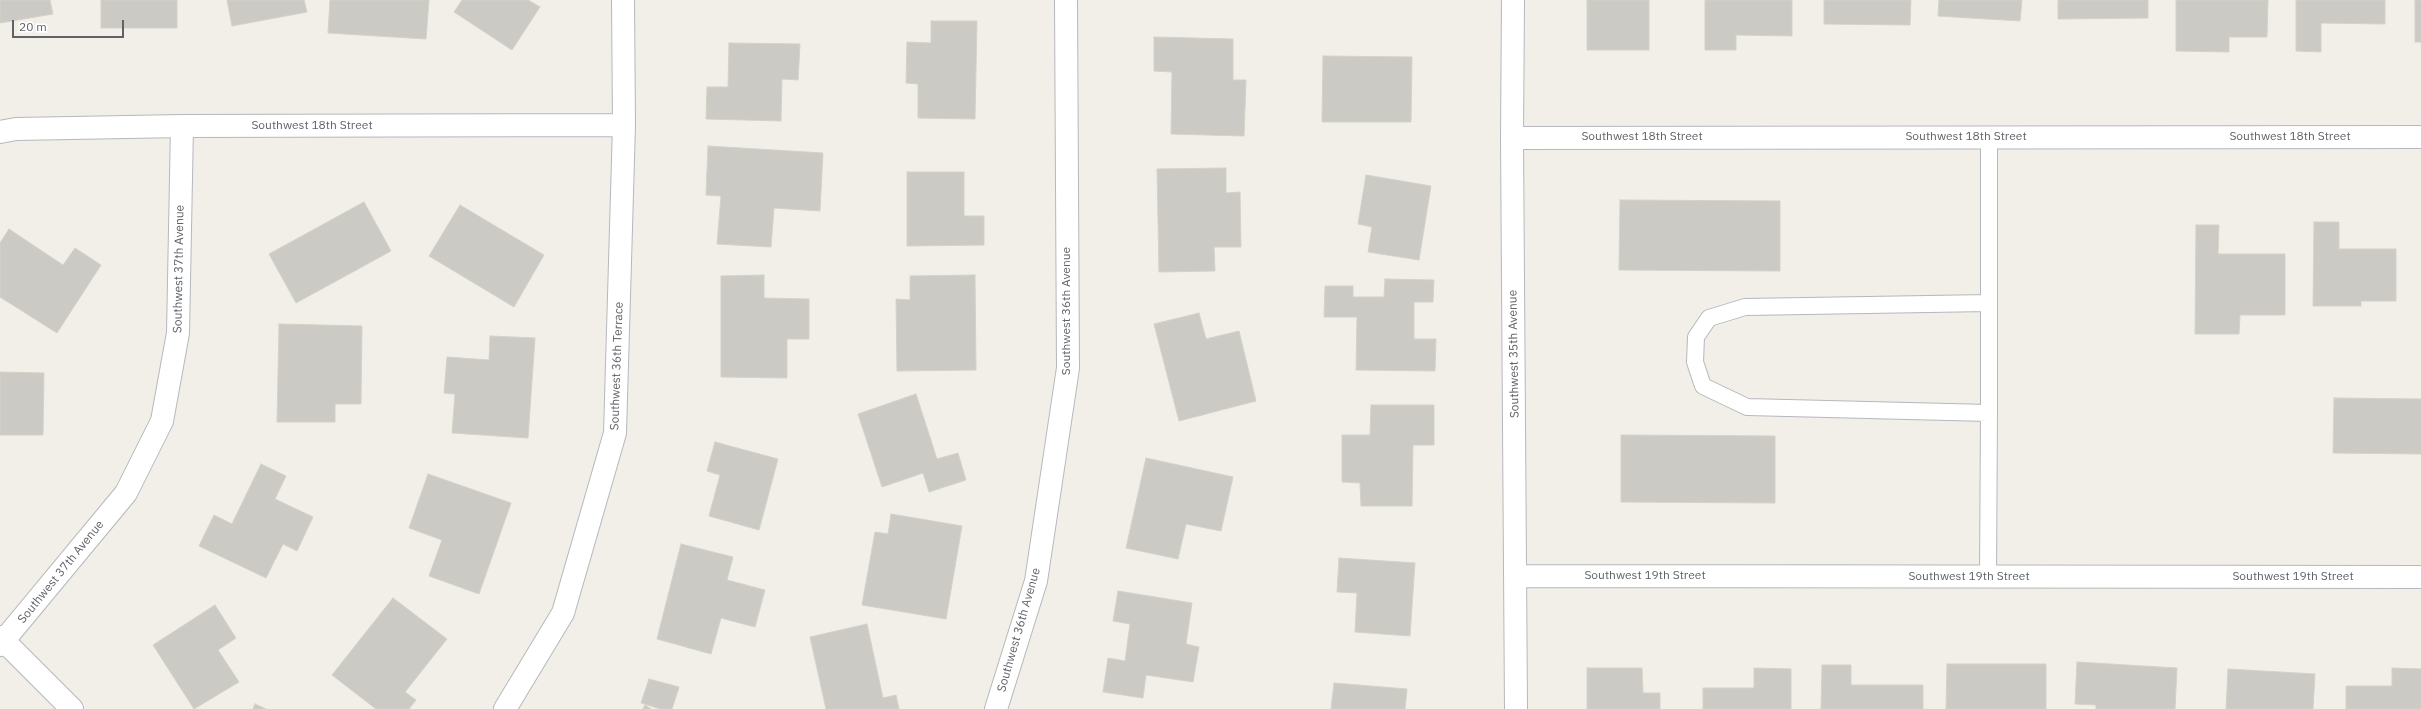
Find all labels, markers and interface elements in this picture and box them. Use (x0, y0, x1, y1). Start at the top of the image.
scale bar (14, 12, 126, 38)
text: 20 m (19, 19, 47, 34)
street label: Southwest 18th Street (251, 119, 373, 133)
street label: Southwest 18th Street (1581, 130, 1703, 144)
street label: Southwest 18th Street (1905, 130, 2027, 144)
street label: Southwest 18th Street (2229, 130, 2351, 144)
street label: Southwest 37th Avenue (171, 205, 187, 333)
street label: Southwest 36th Avenue (1060, 247, 1074, 375)
street label: Southwest 35th Avenue (1506, 290, 1522, 418)
street label: Southwest 36th Terrace (608, 301, 626, 431)
street label: Southwest 37th Avenue (15, 518, 107, 626)
street label: Southwest 36th Avenue (994, 566, 1044, 694)
street label: Southwest 19th Street (1584, 569, 1706, 583)
street label: Southwest 19th Street (1908, 570, 2030, 584)
street label: Southwest 19th Street (2232, 570, 2354, 584)

